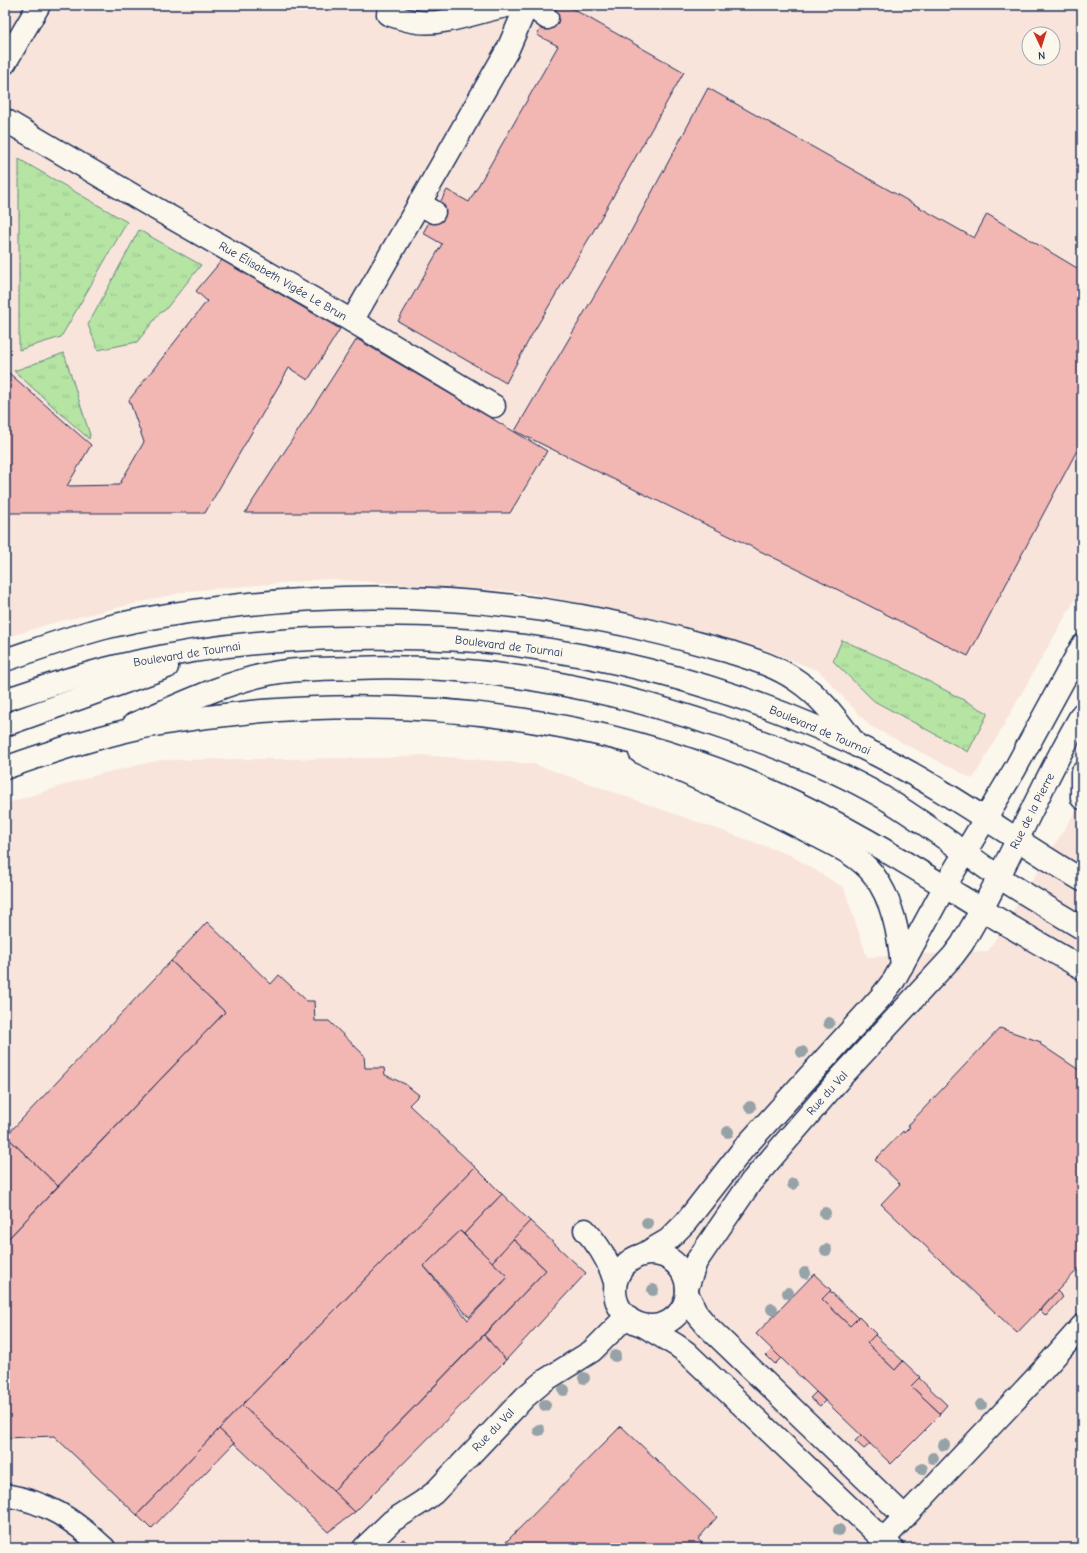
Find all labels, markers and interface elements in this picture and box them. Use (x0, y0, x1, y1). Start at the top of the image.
north arrow (1021, 26, 1061, 66)
text: N (1038, 49, 1046, 62)
street label: Rue Élisabeth Vigée Le Brun (216, 239, 350, 323)
street label: Boulevard de Tournai (454, 632, 564, 660)
street label: Boulevard de Tournai (132, 639, 242, 669)
street label: Boulevard de Tournai (767, 702, 873, 758)
street label: Rue de la Pierre (1007, 771, 1057, 851)
street label: Rue du Val (804, 1068, 850, 1118)
street label: Rue du Val (469, 1406, 517, 1454)

